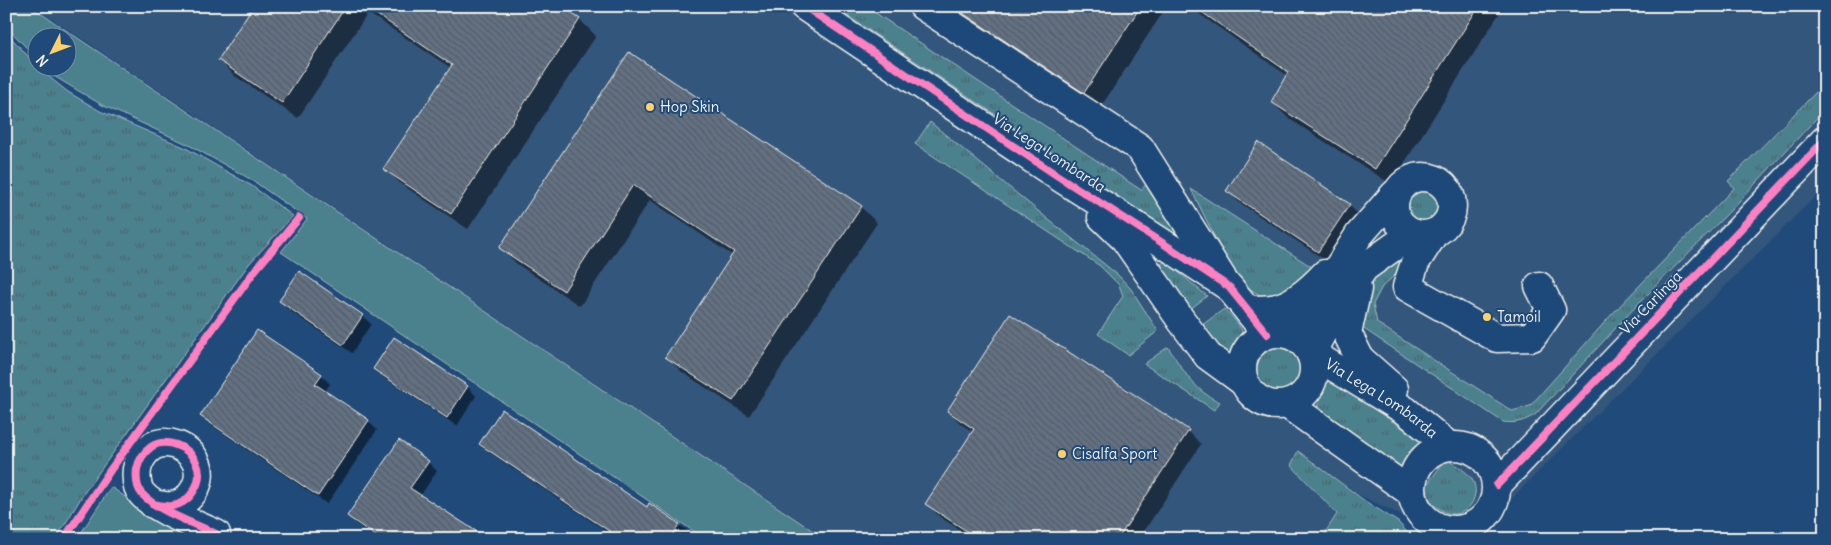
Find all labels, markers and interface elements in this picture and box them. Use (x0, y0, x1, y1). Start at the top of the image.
north arrow (28, 28, 78, 78)
text: N (32, 51, 52, 70)
place label: Hop Skin (660, 97, 720, 116)
marker: Hop Skin (644, 101, 656, 113)
street label: Via Lega Lombarda (989, 109, 1110, 196)
street label: Via Carlinga (1615, 266, 1686, 339)
place label: Tamoil (1497, 307, 1541, 326)
marker: Tamoil (1481, 311, 1493, 323)
street label: Via Lega Lombarda (1322, 354, 1442, 442)
place label: Cisalfa Sport (1072, 444, 1157, 463)
marker: Cisalfa Sport (1056, 448, 1068, 460)

